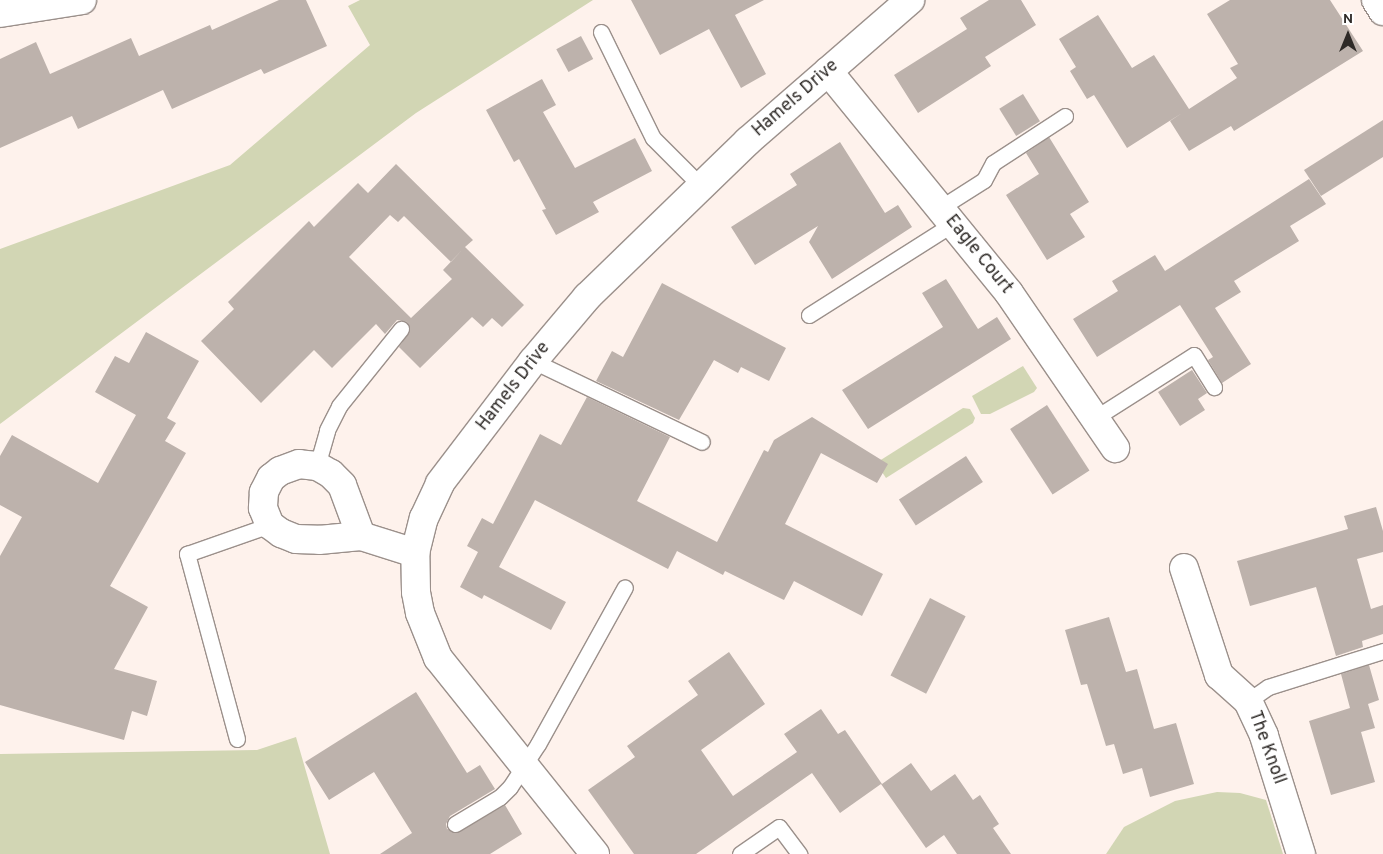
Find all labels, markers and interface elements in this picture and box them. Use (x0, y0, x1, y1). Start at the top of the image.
north arrow (1323, 10, 1373, 60)
text: N (1343, 11, 1353, 28)
street label: Hamels Drive (749, 56, 843, 142)
street label: Eagle Court (940, 211, 1016, 299)
street label: Hamels Drive (473, 338, 555, 436)
street label: The Knoll (1243, 708, 1289, 788)

